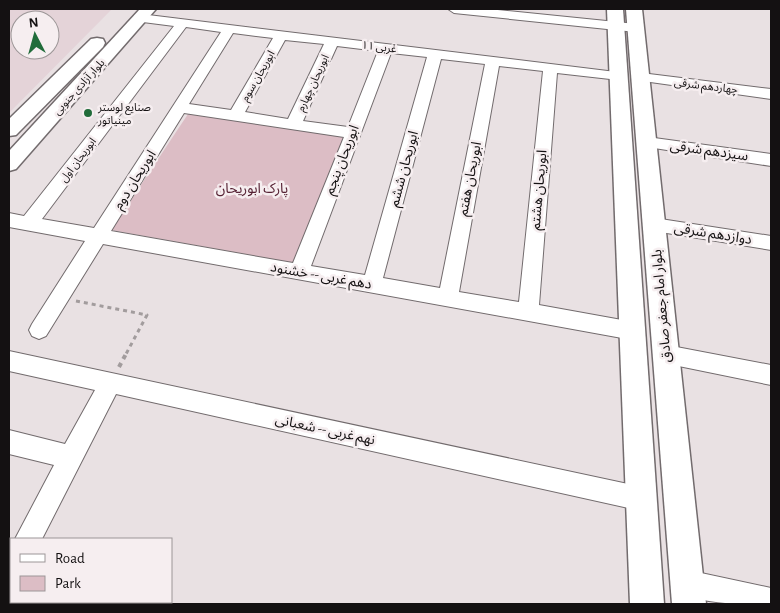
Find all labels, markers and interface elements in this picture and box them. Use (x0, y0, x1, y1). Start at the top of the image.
north arrow (10, 10, 60, 60)
text: N (28, 16, 39, 31)
street label: ۱۱ غربی (361, 39, 398, 56)
street label: ابوریحان سوم (239, 49, 279, 104)
street label: ابوریحان چهارم (295, 53, 333, 114)
street label: بلوار آزادی جنوبی (51, 57, 108, 118)
street label: چهاردهم شرقی (673, 77, 739, 98)
place label: صنایع لوستر مینیاتور (97, 102, 151, 127)
marker: صنایع لوستر مینیاتور (82, 107, 94, 119)
street label: ابوریحان پنجم (322, 123, 364, 198)
street label: ابوریحان ششم (387, 129, 424, 209)
street label: ابوریحان اول (58, 136, 99, 185)
street label: سیزدهم شرقی (669, 139, 749, 166)
street label: ابوریحان هفتم (456, 141, 487, 218)
street label: ابوریحان دوم (111, 148, 161, 214)
street label: ابوریحان هشتم (529, 149, 552, 231)
park label: پارک ابوریحان (216, 182, 288, 198)
street label: دوازدهم شرقی (673, 221, 753, 250)
street label: بلوار امام جعفر صادق (650, 248, 677, 363)
street label: دهم غربی -- خشنود (269, 260, 373, 295)
street label: نهم غربی -- شعبانی (273, 413, 376, 450)
legend (10, 538, 172, 603)
text: Road (55, 551, 85, 566)
text: Park (55, 576, 81, 591)

